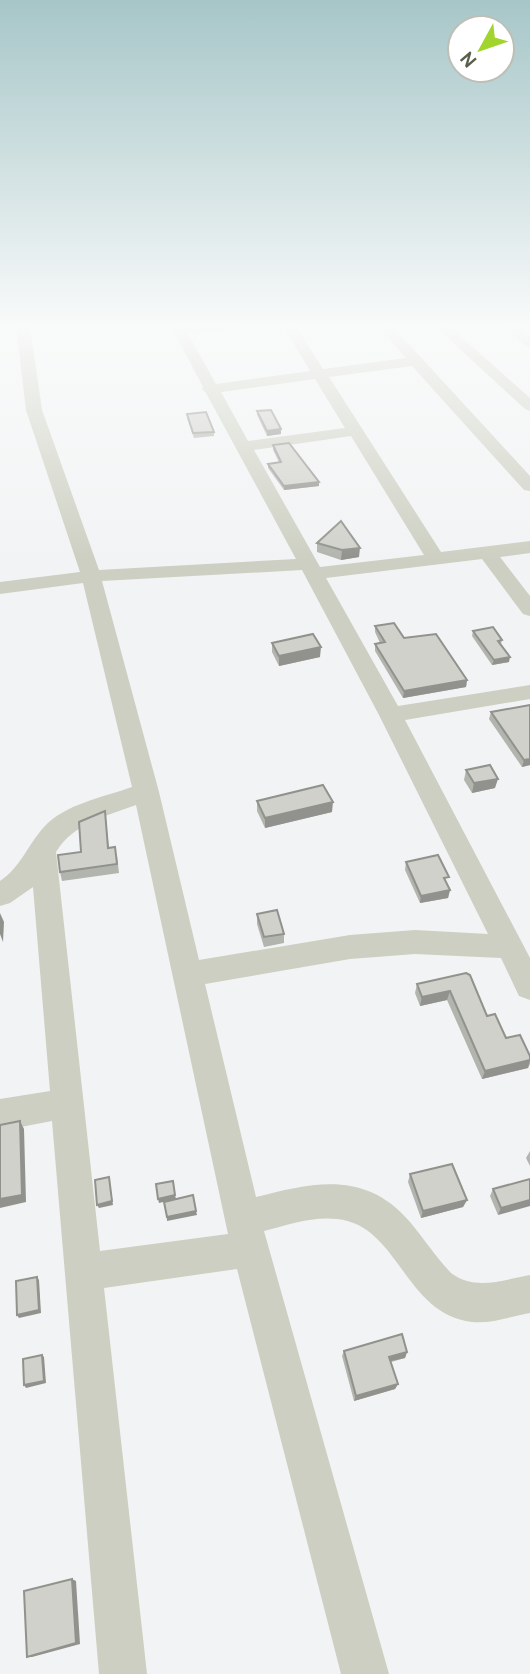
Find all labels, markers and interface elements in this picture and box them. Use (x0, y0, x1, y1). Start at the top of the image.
north arrow (446, 14, 516, 84)
text: N (455, 47, 481, 72)

